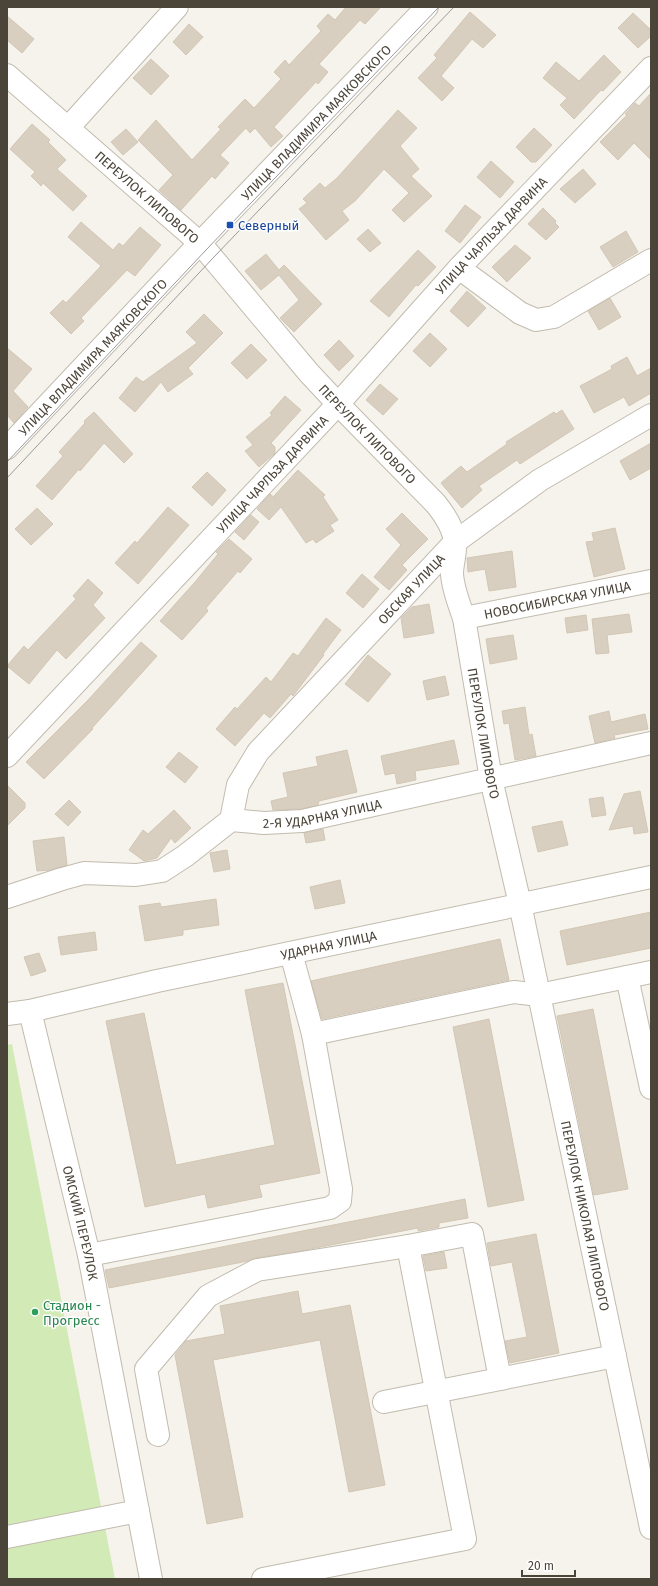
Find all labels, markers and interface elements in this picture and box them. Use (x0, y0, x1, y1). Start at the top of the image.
street label: УЛИЦА ВЛАДИМИРА МАЯКОВСКОГО (238, 42, 394, 203)
street label: ПЕРЕУЛОК ЛИПОВОГО (92, 148, 202, 246)
street label: УЛИЦА ЧАРЛЬЗА ДАРВИНА (432, 173, 550, 297)
place label: Северный (238, 218, 299, 233)
marker: Северный (225, 220, 235, 230)
street label: УЛИЦА ВЛАДИМИРА МАЯКОВСКОГО (15, 276, 170, 438)
street label: ПЕРЕУЛОК ЛИПОВОГО (316, 381, 419, 487)
street label: УЛИЦА ЧАРЛЬЗА ДАРВИНА (213, 412, 331, 536)
street label: ОБСКАЯ УЛИЦА (375, 550, 448, 627)
street label: НОВОСИБИРСКАЯ УЛИЦА (483, 578, 632, 621)
street label: ПЕРЕУЛОК ЛИПОВОГО (465, 667, 503, 800)
street label: 2-Я УДАРНАЯ УЛИЦА (262, 796, 383, 831)
street label: УДАРНАЯ УЛИЦА (279, 927, 378, 962)
street label: ПЕРЕУЛОК НИКОЛАЯ ЛИПОВОГО (558, 1119, 613, 1312)
street label: ОМСКИЙ ПЕРЕУЛОК (60, 1164, 101, 1282)
place label: Стадион - Прогресс (43, 1298, 101, 1328)
marker: Стадион - Прогресс (30, 1307, 40, 1317)
scale bar (522, 1552, 575, 1578)
text: 20 m (528, 1559, 554, 1573)

